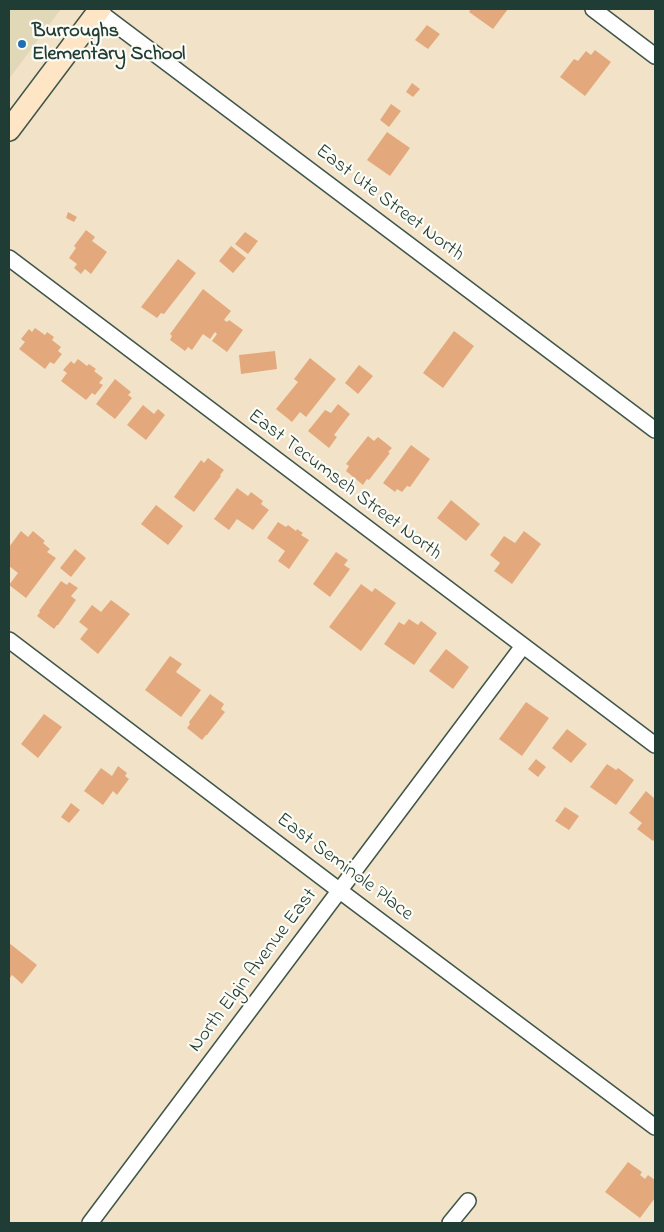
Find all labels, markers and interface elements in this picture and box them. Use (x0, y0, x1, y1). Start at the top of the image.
place label: Burroughs Elementary School (32, 21, 185, 68)
marker: Burroughs Elementary School (16, 38, 28, 50)
street label: East Ute Street North (310, 140, 468, 268)
street label: East Tecumseh Street North (242, 405, 446, 567)
street label: East Seminole Place (271, 809, 417, 927)
street label: North Elgin Avenue East (185, 884, 323, 1058)

